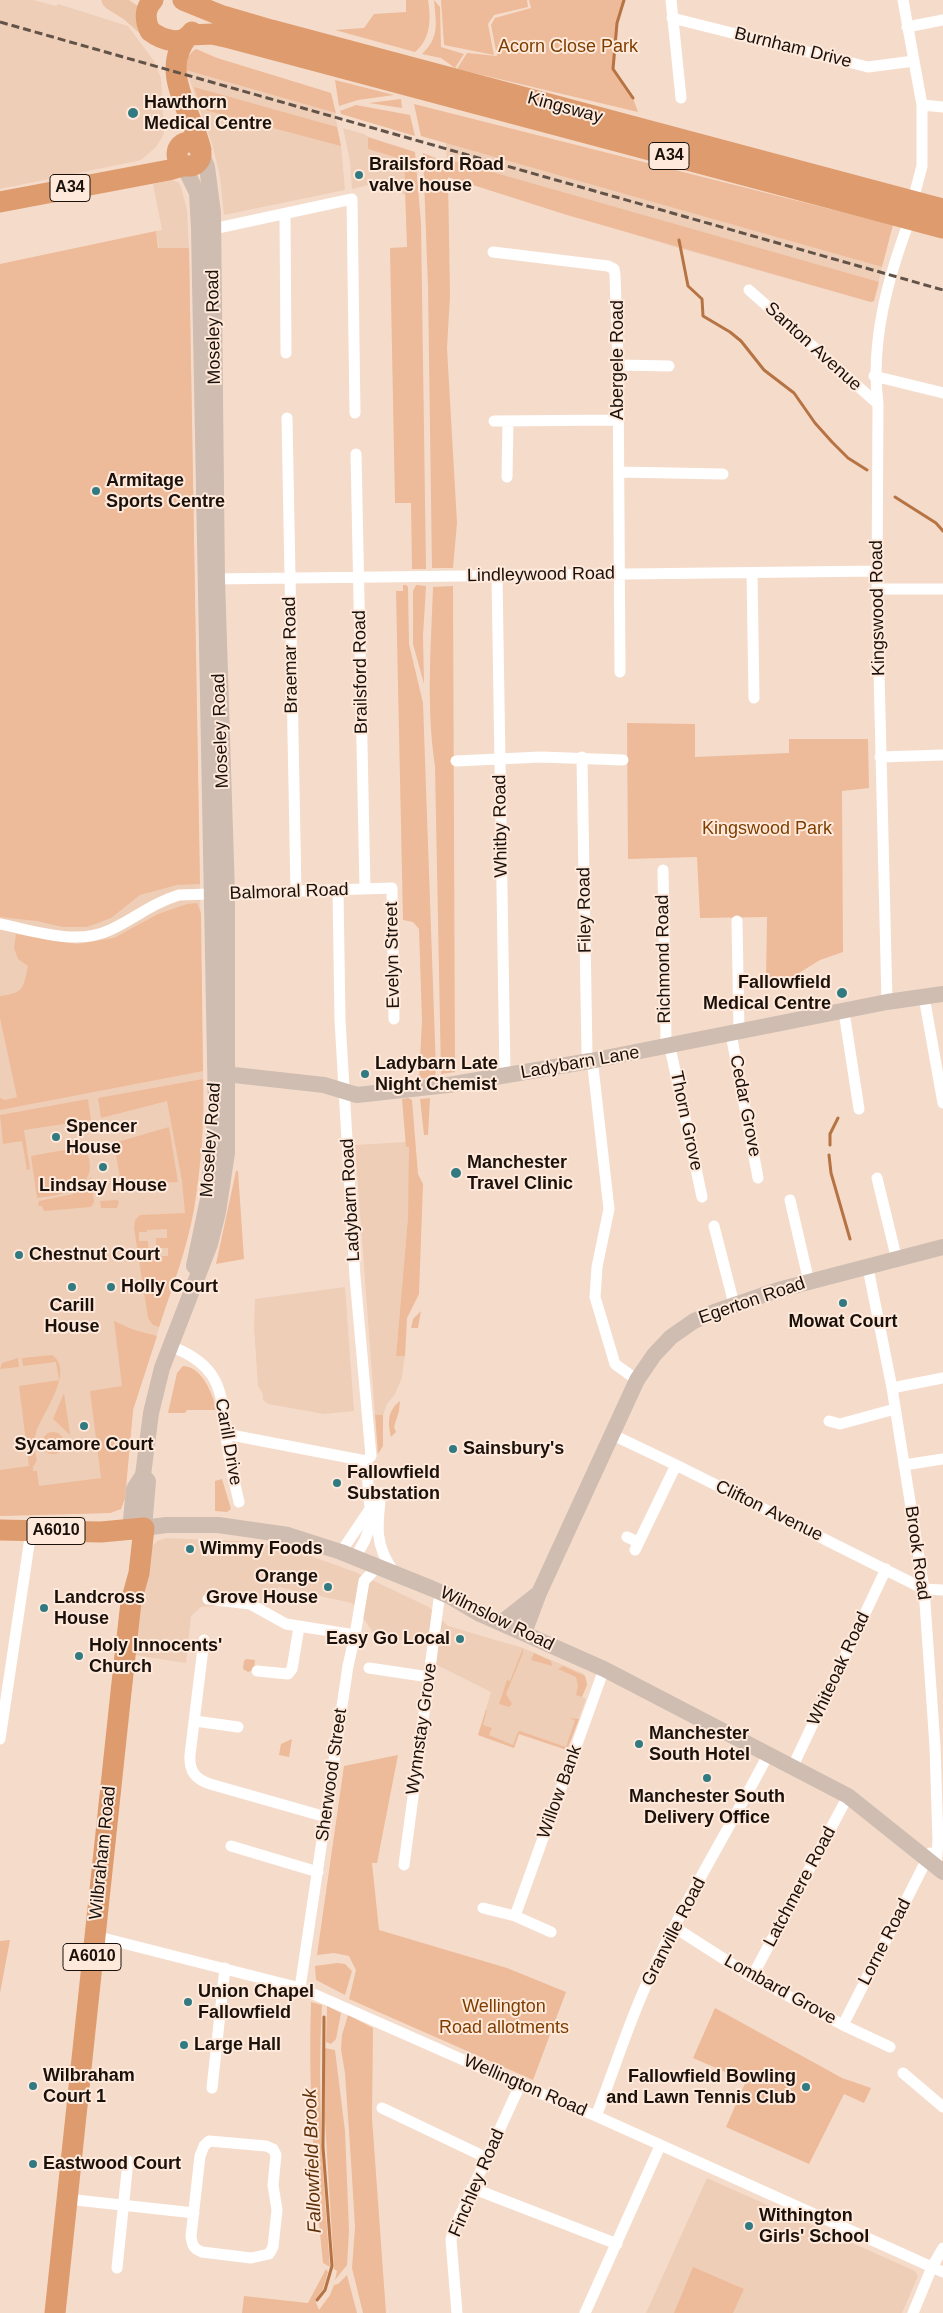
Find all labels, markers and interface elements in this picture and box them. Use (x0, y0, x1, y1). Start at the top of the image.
street label: Burnham Drive (732, 23, 854, 73)
park label: Acorn Close Park (498, 36, 638, 58)
street label: Kingsway (525, 88, 605, 128)
place label: Hawthorn Medical Centre (144, 92, 272, 134)
marker: Hawthorn Medical Centre (126, 106, 140, 120)
road number: A34 (649, 142, 689, 170)
place label: Brailsford Road valve house (369, 154, 504, 196)
marker: Brailsford Road valve house (353, 169, 365, 181)
road number: A34 (50, 174, 90, 202)
street label: Moseley Road (202, 269, 226, 385)
street label: Santon Avenue (760, 298, 866, 396)
street label: Abergele Road (607, 300, 629, 420)
place label: Armitage Sports Centre (106, 470, 225, 512)
marker: Armitage Sports Centre (90, 485, 102, 497)
street label: Kingswood Road (866, 540, 890, 676)
street label: Lindleywood Road (467, 563, 615, 587)
street label: Braemar Road (279, 596, 303, 714)
street label: Brailsford Road (349, 610, 373, 734)
street label: Moseley Road (208, 673, 234, 789)
street label: Whitby Road (489, 774, 513, 878)
park label: Kingswood Park (702, 818, 832, 840)
street label: Filey Road (573, 867, 597, 953)
street label: Balmoral Road (229, 879, 349, 905)
street label: Richmond Road (652, 894, 676, 1024)
street label: Evelyn Street (381, 901, 405, 1009)
place label: Fallowfield Medical Centre (703, 972, 831, 1014)
marker: Fallowfield Medical Centre (835, 986, 849, 1000)
street label: Ladybarn Lane (519, 1042, 641, 1084)
place label: Ladybarn Late Night Chemist (375, 1053, 498, 1096)
street label: Cedar Grove (725, 1053, 765, 1159)
marker: Ladybarn Late Night Chemist (359, 1068, 371, 1080)
street label: Thorn Grove (665, 1069, 707, 1173)
street label: Moseley Road (196, 1082, 226, 1198)
place label: Spencer House (66, 1116, 137, 1158)
marker: Spencer House (50, 1131, 62, 1143)
street label: Ladybarn Road (337, 1138, 365, 1262)
place label: Manchester Travel Clinic (467, 1152, 573, 1194)
marker: Lindsay House (97, 1161, 109, 1173)
marker: Manchester Travel Clinic (449, 1166, 463, 1180)
place label: Lindsay House (39, 1175, 167, 1197)
place label: Chestnut Court (29, 1244, 160, 1266)
marker: Chestnut Court (13, 1249, 25, 1261)
street label: Egerton Road (696, 1273, 808, 1329)
place label: Holly Court (121, 1276, 218, 1298)
marker: Carill House (66, 1281, 78, 1293)
marker: Holly Court (105, 1281, 117, 1293)
place label: Carill House (44, 1295, 100, 1338)
marker: Mowat Court (837, 1297, 849, 1309)
place label: Mowat Court (789, 1311, 897, 1333)
street label: Carill Drive (210, 1397, 246, 1487)
marker: Sycamore Court (78, 1420, 90, 1432)
place label: Sycamore Court (14, 1434, 154, 1456)
place label: Sainsbury's (463, 1438, 564, 1460)
marker: Sainsbury's (447, 1443, 459, 1455)
place label: Fallowfield Substation (347, 1462, 440, 1505)
street label: Clifton Avenue (712, 1476, 826, 1546)
marker: Fallowfield Substation (331, 1477, 343, 1489)
street label: Brook Road (900, 1504, 934, 1602)
road number: A6010 (27, 1518, 85, 1544)
place label: Wimmy Foods (200, 1538, 323, 1560)
marker: Wimmy Foods (184, 1543, 196, 1555)
place label: Orange Grove House (206, 1566, 318, 1608)
marker: Orange Grove House (322, 1581, 334, 1593)
street label: Wilmslow Road (437, 1582, 557, 1656)
place label: Landcross House (54, 1587, 145, 1630)
marker: Landcross House (38, 1602, 50, 1614)
street label: Whiteoak Road (803, 1609, 875, 1729)
place label: Easy Go Local (326, 1628, 450, 1650)
marker: Easy Go Local (454, 1633, 466, 1645)
place label: Holy Innocents' Church (89, 1635, 222, 1678)
marker: Holy Innocents' Church (73, 1650, 85, 1662)
street label: Wynnstay Grove (402, 1662, 442, 1796)
street label: Sherwood Street (312, 1707, 352, 1843)
place label: Manchester South Hotel (649, 1723, 750, 1766)
marker: Manchester South Hotel (633, 1738, 645, 1750)
street label: Willow Bank (533, 1742, 587, 1842)
marker: Manchester South Delivery Office (701, 1772, 713, 1784)
street label: Wilbraham Road (85, 1785, 121, 1921)
place label: Manchester South Delivery Office (629, 1786, 785, 1828)
street label: Latchmere Road (759, 1823, 841, 1951)
street label: Granville Road (637, 1874, 711, 1990)
street label: Lorne Road (854, 1895, 916, 1989)
road number: A6010 (63, 1944, 121, 1970)
street label: Lombard Grove (720, 1950, 840, 2030)
place label: Union Chapel Fallowfield (198, 1981, 314, 2024)
marker: Union Chapel Fallowfield (182, 1996, 194, 2008)
park label: Wellington Road allotments (439, 1996, 569, 2038)
place label: Large Hall (194, 2034, 281, 2056)
marker: Large Hall (178, 2039, 190, 2051)
street label: Wellington Road (460, 2050, 590, 2122)
place label: Wilbraham Court 1 (43, 2065, 135, 2108)
place label: Fallowfield Bowling and Lawn Tennis Club (606, 2066, 796, 2108)
marker: Wilbraham Court 1 (27, 2080, 39, 2092)
marker: Fallowfield Bowling and Lawn Tennis Club (800, 2081, 812, 2093)
water label: Fallowfield Brook (299, 2088, 327, 2234)
street label: Finchley Road (445, 2126, 509, 2240)
place label: Eastwood Court (43, 2153, 181, 2175)
marker: Eastwood Court (27, 2158, 39, 2170)
place label: Withington Girls' School (759, 2205, 869, 2248)
marker: Withington Girls' School (743, 2220, 755, 2232)

